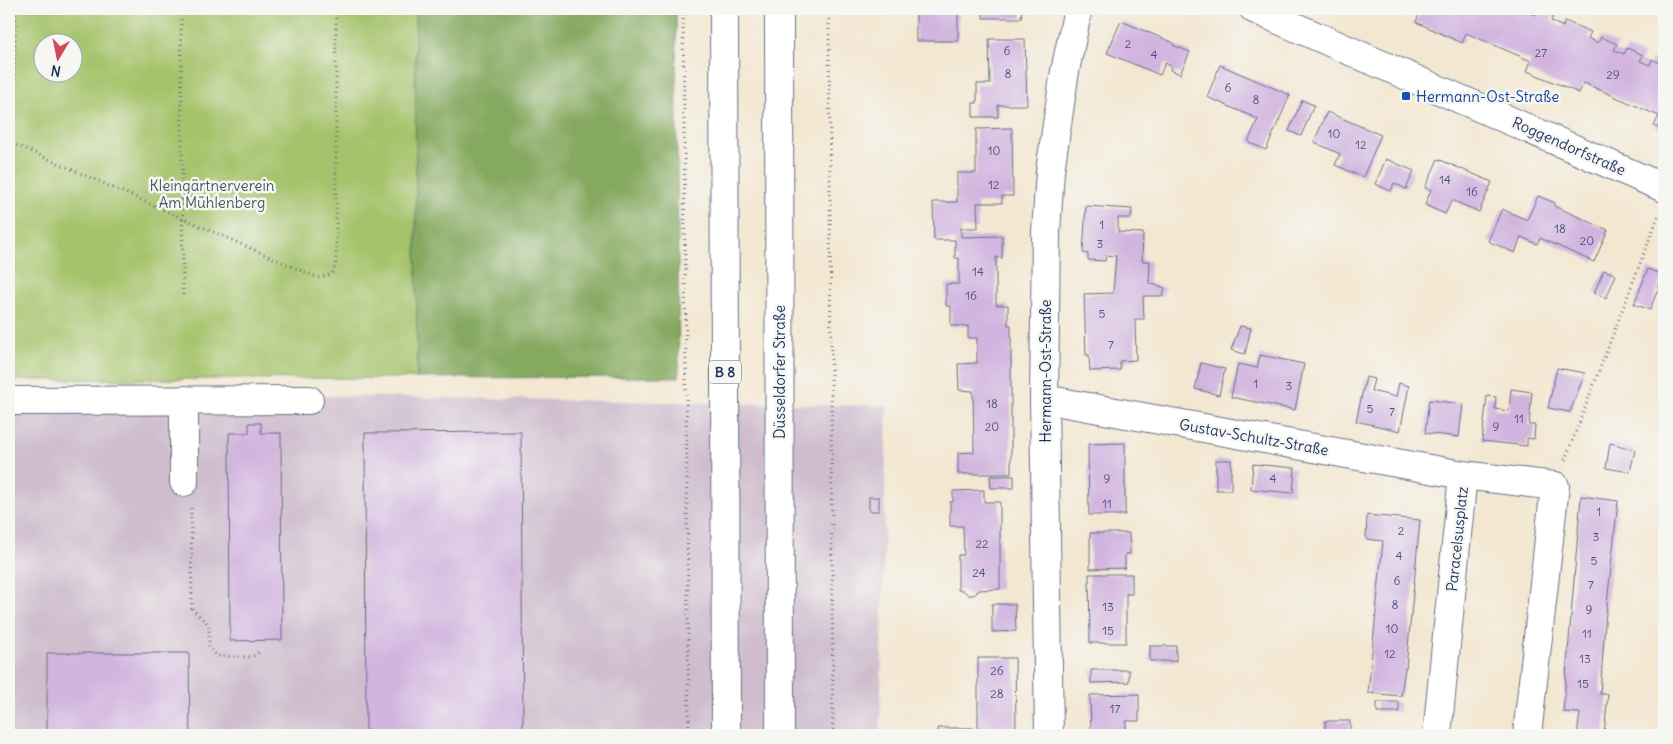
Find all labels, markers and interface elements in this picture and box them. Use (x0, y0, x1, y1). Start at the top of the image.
north arrow (32, 32, 82, 82)
house number: 2 (1125, 36, 1132, 51)
house number: 6 (1004, 43, 1011, 58)
house number: 27 (1535, 45, 1547, 60)
house number: 4 (1151, 47, 1158, 62)
text: N (49, 61, 62, 81)
house number: 8 (1005, 66, 1012, 81)
house number: 29 (1606, 67, 1620, 82)
house number: 6 (1225, 80, 1232, 95)
place label: Hermann-Ost-Straße (1416, 87, 1559, 106)
marker: Hermann-Ost-Straße (1400, 90, 1412, 102)
house number: 8 (1253, 92, 1260, 107)
street label: Roggendorfstraße (1509, 112, 1629, 180)
house number: 10 (1328, 126, 1340, 141)
house number: 12 (1355, 137, 1367, 152)
house number: 10 (988, 143, 1000, 158)
house number: 14 (1439, 172, 1451, 187)
park label: Kleingärtnerverein Am Mühlenberg (150, 176, 275, 212)
house number: 12 (988, 177, 1000, 192)
house number: 16 (1466, 184, 1478, 199)
house number: 1 (1100, 217, 1104, 232)
house number: 18 (1554, 221, 1566, 236)
house number: 20 (1580, 233, 1594, 248)
house number: 3 (1097, 236, 1104, 251)
house number: 14 (972, 264, 984, 279)
house number: 16 (965, 288, 977, 303)
street label: Hermann-Ost-Straße (1036, 299, 1055, 443)
street label: Düsseldorfer Straße (770, 305, 789, 439)
house number: 5 (1099, 306, 1106, 321)
house number: 7 (1108, 337, 1114, 352)
road number: B 8 (709, 361, 741, 384)
house number: 1 (1254, 376, 1258, 391)
house number: 3 (1286, 378, 1293, 393)
house number: 18 (986, 396, 998, 411)
house number: 5 (1367, 401, 1374, 416)
house number: 7 (1389, 404, 1395, 419)
house number: 11 (1514, 411, 1524, 426)
street label: Gustav-Schultz-Straße (1178, 415, 1330, 459)
house number: 20 (985, 419, 999, 434)
house number: 9 (1493, 419, 1500, 434)
house number: 9 (1104, 471, 1111, 486)
house number: 4 (1270, 471, 1277, 486)
street label: Paracelsusplatz (1442, 485, 1472, 593)
house number: 11 (1102, 496, 1112, 511)
house number: 1 (1597, 504, 1601, 519)
house number: 2 (1398, 523, 1405, 538)
house number: 3 (1593, 529, 1600, 544)
house number: 22 (975, 536, 989, 551)
house number: 4 (1396, 548, 1403, 563)
house number: 5 (1591, 553, 1598, 568)
house number: 24 (972, 565, 986, 580)
house number: 6 (1394, 573, 1401, 588)
house number: 7 (1588, 577, 1594, 592)
house number: 8 (1392, 597, 1399, 612)
house number: 13 (1102, 599, 1114, 614)
house number: 9 (1586, 602, 1593, 617)
house number: 10 (1386, 621, 1398, 636)
house number: 15 (1102, 623, 1114, 638)
house number: 11 (1582, 626, 1592, 641)
house number: 12 (1384, 646, 1396, 661)
house number: 13 (1579, 651, 1591, 666)
house number: 26 (990, 663, 1004, 678)
house number: 15 (1577, 676, 1589, 691)
house number: 28 (990, 686, 1004, 701)
house number: 17 (1110, 701, 1120, 716)

